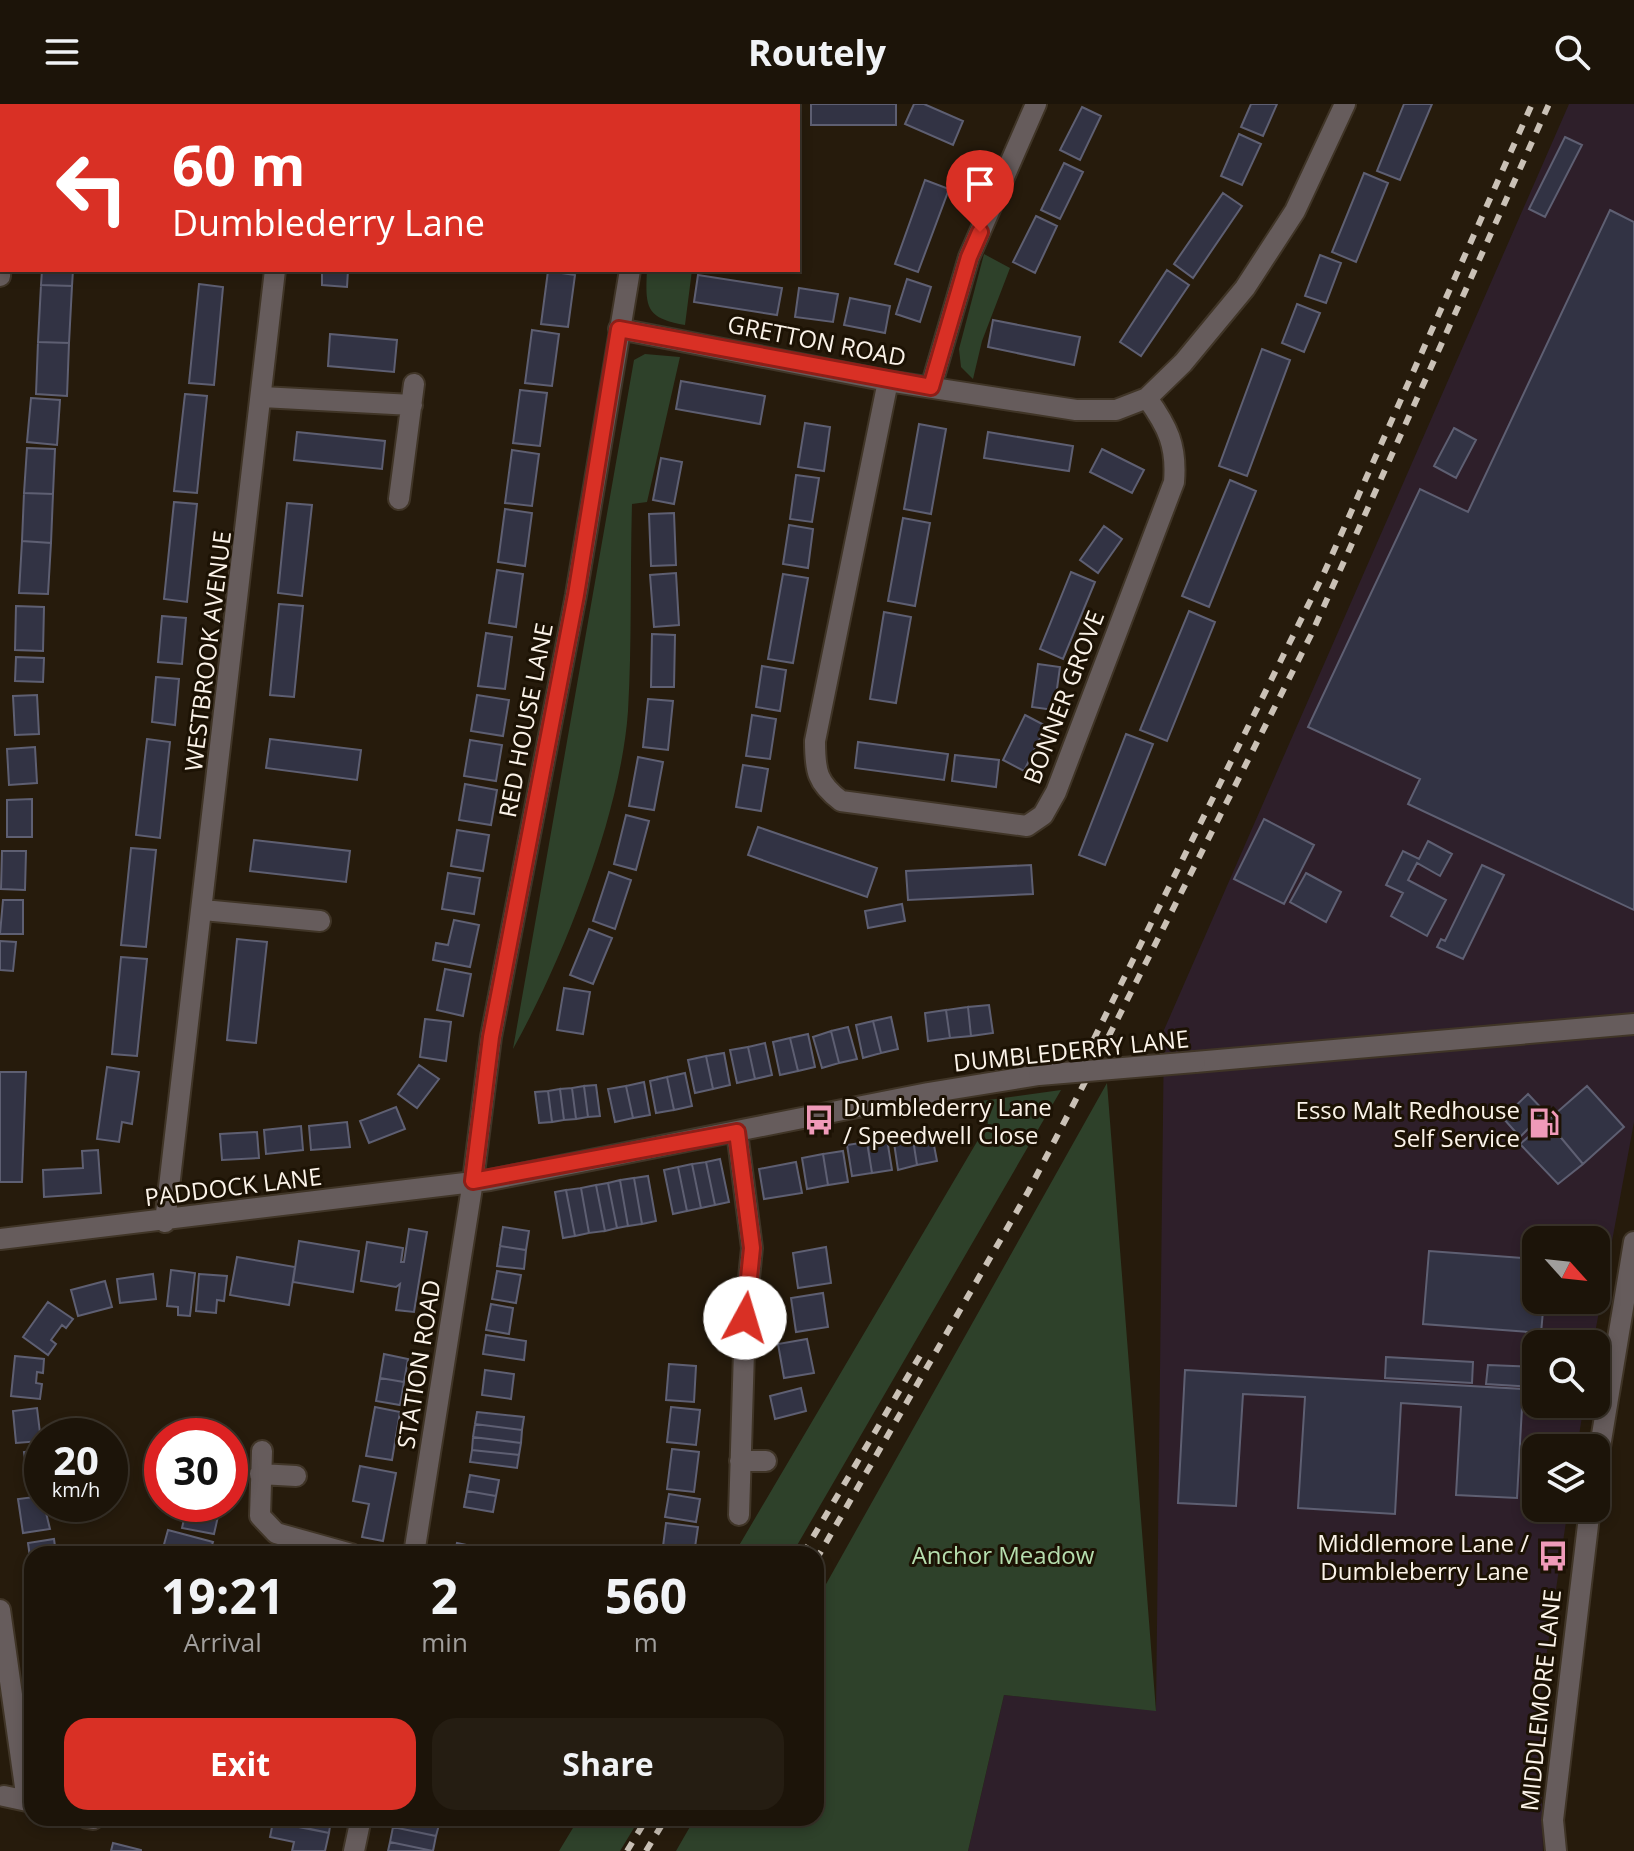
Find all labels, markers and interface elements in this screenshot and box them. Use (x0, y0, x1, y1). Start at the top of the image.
text: Routely (748, 28, 886, 77)
icon: menu (40, 30, 84, 74)
icon: search (1550, 30, 1594, 74)
text: 60 m (172, 126, 306, 202)
icon: left (40, 136, 144, 240)
pin (946, 150, 1014, 232)
icon: arrive (958, 162, 1002, 206)
text: Dumblederry Lane (172, 198, 485, 247)
street label: GRETTON ROAD (725, 307, 909, 373)
street label: WESTBROOK AVENUE (176, 529, 238, 773)
street label: BONNER GROVE (1015, 606, 1111, 788)
street label: RED HOUSE LANE (490, 620, 560, 820)
street label: DUMBLEDERRY LANE (951, 1021, 1191, 1079)
place label: Dumblederry Lane / Speedwell Close (843, 1090, 1052, 1151)
place label: Esso Malt Redhouse Self Service (1296, 1093, 1520, 1154)
bus stop icon: Dumblederry Lane / Speedwell Close (802, 1103, 836, 1137)
fuel station icon: Esso Malt Redhouse Self Service (1527, 1106, 1561, 1140)
street label: PADDOCK LANE (143, 1159, 323, 1213)
north arrow (1522, 1226, 1610, 1314)
map controls (1522, 1226, 1610, 1522)
position arrow (703, 1276, 787, 1360)
street label: STATION ROAD (388, 1277, 448, 1451)
button: search (1522, 1330, 1610, 1418)
speed limit sign: 30 (144, 1418, 248, 1522)
text: 20 (53, 1432, 99, 1487)
button: layers (1522, 1434, 1610, 1522)
text: km/h (52, 1476, 100, 1503)
place label: Middlemore Lane / Dumbleberry Lane (1317, 1526, 1529, 1587)
park label: Anchor Meadow (912, 1538, 1095, 1571)
bus stop icon: Middlemore Lane / Dumbleberry Lane (1536, 1539, 1570, 1573)
text: 19:21 (161, 1563, 284, 1628)
text: 2 (431, 1563, 458, 1628)
text: 560 (605, 1563, 687, 1628)
street label: MIDDLEMORE LANE (1512, 1588, 1568, 1812)
text: Arrival (183, 1624, 262, 1660)
text: min (421, 1624, 468, 1660)
text: m (634, 1624, 658, 1660)
button: Exit (64, 1718, 416, 1810)
button: Share (432, 1718, 784, 1810)

